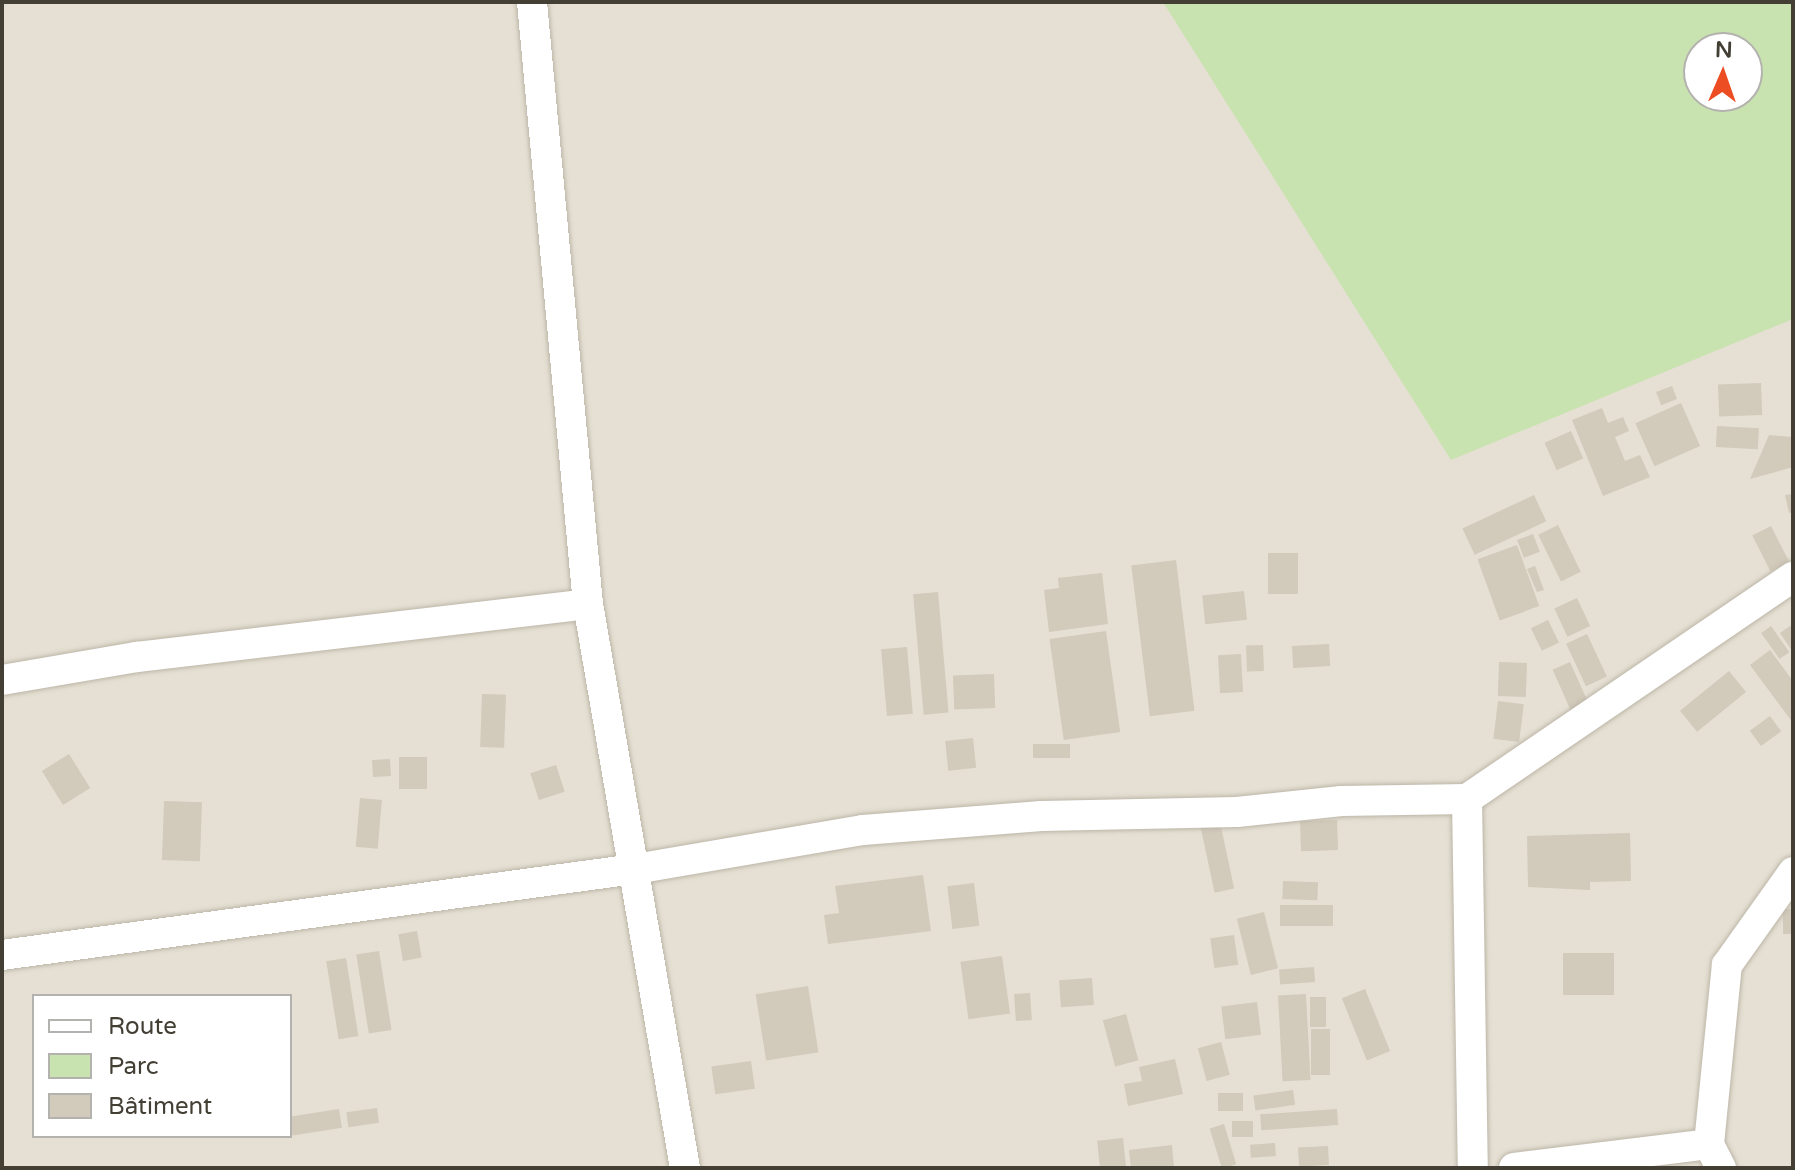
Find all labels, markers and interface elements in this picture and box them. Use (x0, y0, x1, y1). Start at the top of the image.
north arrow (1683, 32, 1763, 112)
text: N (1714, 37, 1733, 63)
legend (32, 994, 292, 1138)
text: Route (108, 1012, 177, 1041)
text: Parc (108, 1052, 159, 1081)
text: Bâtiment (108, 1092, 212, 1121)

